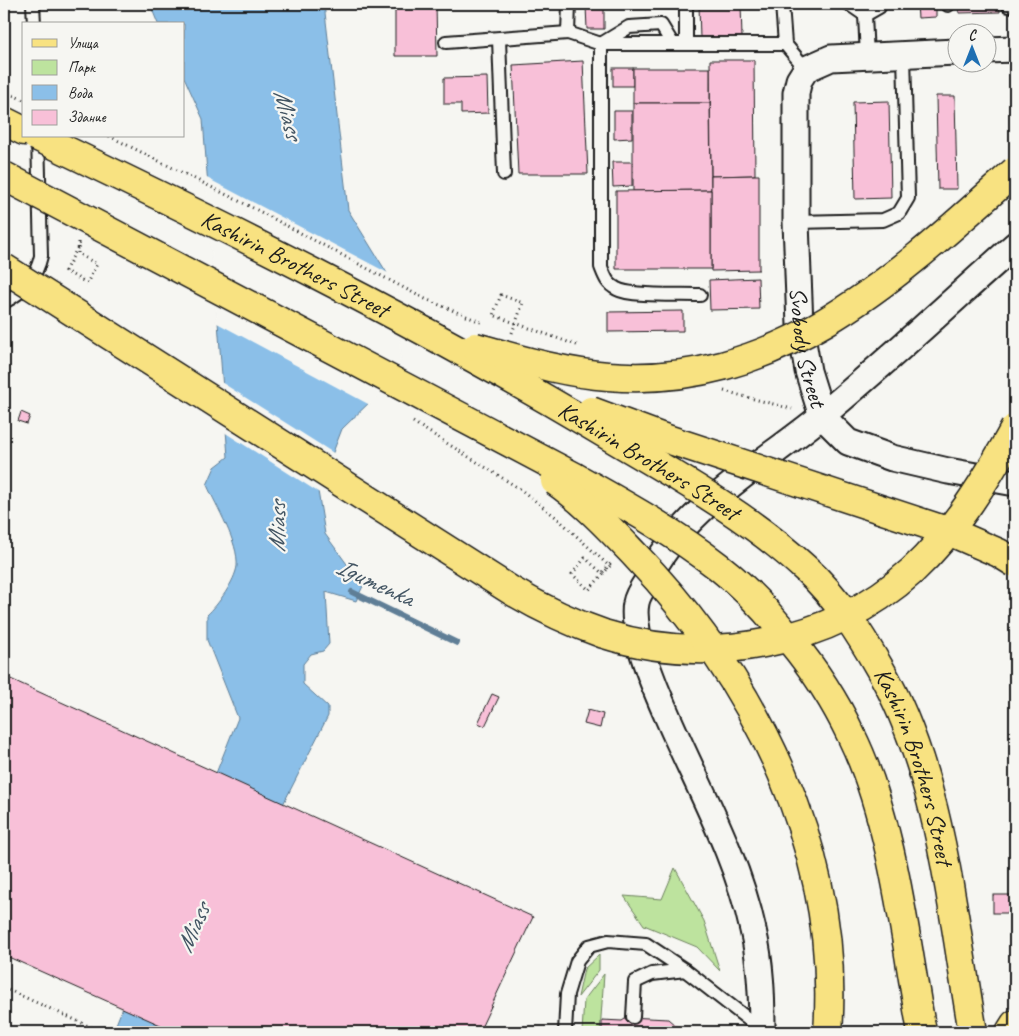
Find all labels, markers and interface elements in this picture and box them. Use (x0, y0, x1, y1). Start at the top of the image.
legend (22, 22, 185, 138)
north arrow (946, 22, 996, 72)
text: С (969, 27, 978, 44)
text: Улица (68, 34, 99, 53)
text: Парк (68, 58, 96, 77)
text: Вода (68, 84, 93, 103)
water label: Miass (266, 86, 311, 147)
text: Здание (68, 108, 107, 127)
street label: Kashirin Brothers Street (196, 204, 397, 326)
street label: Svobody Street (784, 287, 834, 413)
street label: Kashirin Brothers Street (553, 395, 748, 529)
water label: Miass (261, 497, 294, 552)
water label: Igumenka (331, 550, 421, 615)
street label: Kashirin Brothers Street (867, 662, 961, 870)
water label: Miass (168, 895, 220, 957)

